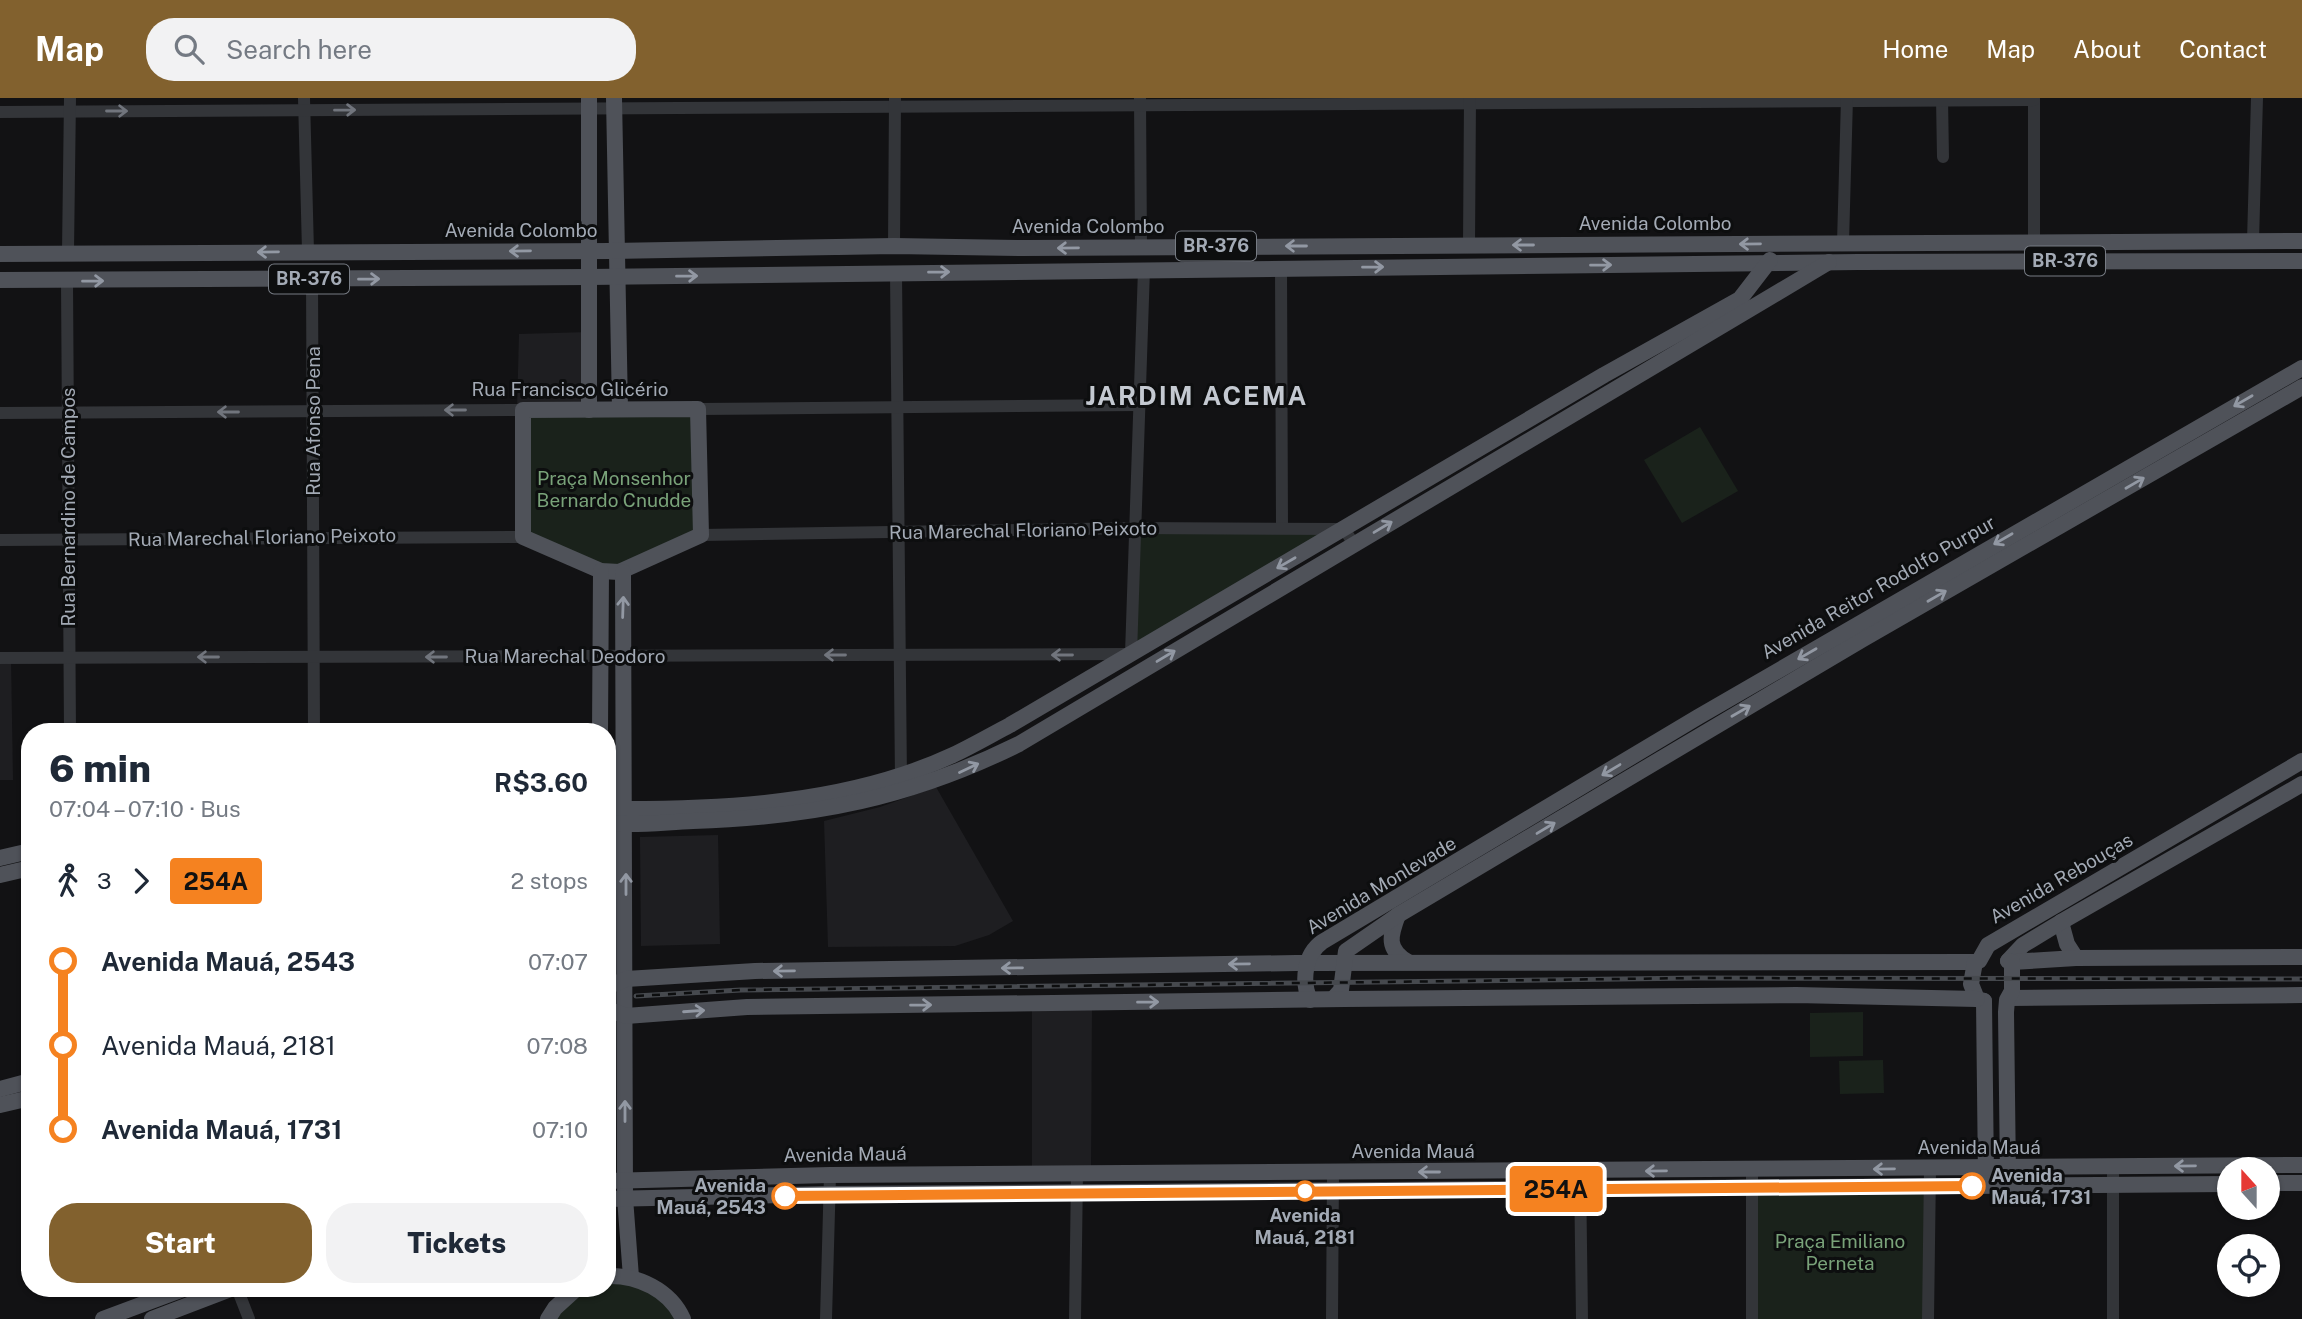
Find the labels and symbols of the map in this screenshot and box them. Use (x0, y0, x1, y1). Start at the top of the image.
one-way arrow (105, 104, 128, 118)
one-way arrow (333, 104, 356, 117)
street label: Avenida Colombo (1579, 212, 1731, 234)
street label: Avenida Colombo (1012, 215, 1164, 237)
street label: Avenida Colombo (445, 219, 597, 241)
road number: BR-376 (1176, 232, 1256, 260)
one-way arrow (1739, 237, 1762, 251)
one-way arrow (1512, 238, 1535, 252)
one-way arrow (1284, 239, 1307, 253)
one-way arrow (1057, 241, 1080, 255)
one-way arrow (509, 244, 532, 258)
one-way arrow (257, 245, 280, 259)
road number: BR-376 (2025, 246, 2105, 276)
one-way arrow (1589, 258, 1612, 272)
one-way arrow (1362, 260, 1385, 273)
road number: BR-376 (269, 264, 349, 294)
one-way arrow (927, 265, 950, 278)
one-way arrow (675, 269, 698, 282)
one-way arrow (357, 272, 380, 286)
one-way arrow (81, 274, 104, 288)
street label: Rua Afonso Pena (302, 346, 324, 496)
street label: Rua Francisco Glicério (472, 378, 668, 400)
district label: JARDIM ACEMA (1086, 380, 1308, 411)
street label: Rua Bernardino de Campos (57, 388, 79, 626)
one-way arrow (2233, 394, 2253, 408)
one-way arrow (444, 403, 467, 417)
one-way arrow (216, 405, 239, 419)
park label: Praça Monsenhor Bernardo Cnudde (537, 467, 691, 511)
one-way arrow (2124, 476, 2144, 490)
street label: Avenida Reitor Rodolfo Purpur (1757, 511, 1999, 663)
street label: Rua Marechal Floriano Peixoto (889, 517, 1157, 543)
one-way arrow (1372, 519, 1392, 533)
street label: Rua Marechal Floriano Peixoto (128, 524, 396, 550)
one-way arrow (1993, 532, 2013, 546)
one-way arrow (1276, 557, 1296, 571)
one-way arrow (1927, 589, 1947, 603)
one-way arrow (617, 596, 630, 619)
street label: Rua Marechal Deodoro (465, 645, 665, 667)
one-way arrow (1797, 647, 1817, 661)
one-way arrow (824, 648, 847, 662)
one-way arrow (1051, 648, 1074, 661)
one-way arrow (1156, 649, 1176, 663)
one-way arrow (197, 650, 220, 664)
one-way arrow (425, 650, 448, 663)
one-way arrow (1730, 703, 1750, 717)
one-way arrow (958, 761, 979, 775)
one-way arrow (1601, 763, 1621, 777)
one-way arrow (1535, 820, 1555, 834)
street label: Avenida Rebouças (1986, 828, 2136, 928)
street label: Avenida Monlevade (1302, 832, 1460, 938)
one-way arrow (619, 872, 633, 895)
one-way arrow (1228, 957, 1251, 971)
one-way arrow (1001, 961, 1024, 974)
one-way arrow (773, 964, 796, 978)
one-way arrow (1137, 995, 1160, 1009)
one-way arrow (909, 998, 932, 1012)
one-way arrow (682, 1004, 704, 1017)
one-way arrow (618, 1100, 632, 1123)
street label: Avenida Mauá (1917, 1136, 2041, 1158)
street label: Avenida Mauá (1351, 1140, 1475, 1162)
street label: Avenida Mauá (783, 1142, 907, 1166)
north arrow (2217, 1157, 2280, 1220)
one-way arrow (2174, 1160, 2197, 1173)
one-way arrow (1873, 1162, 1896, 1176)
one-way arrow (1645, 1164, 1668, 1178)
place label: Avenida Mauá, 1731 (1991, 1164, 2091, 1208)
one-way arrow (1418, 1165, 1441, 1179)
line badge: 254A (1507, 1166, 1605, 1212)
marker: Avenida Mauá, 1731 (1959, 1173, 1985, 1199)
place label: Avenida Mauá, 2543 (656, 1174, 766, 1218)
marker: Avenida Mauá, 2181 (1295, 1181, 1315, 1201)
marker: Avenida Mauá, 2543 (772, 1183, 798, 1209)
place label: Avenida Mauá, 2181 (1255, 1204, 1355, 1248)
park label: Praça Emiliano Perneta (1775, 1230, 1905, 1274)

